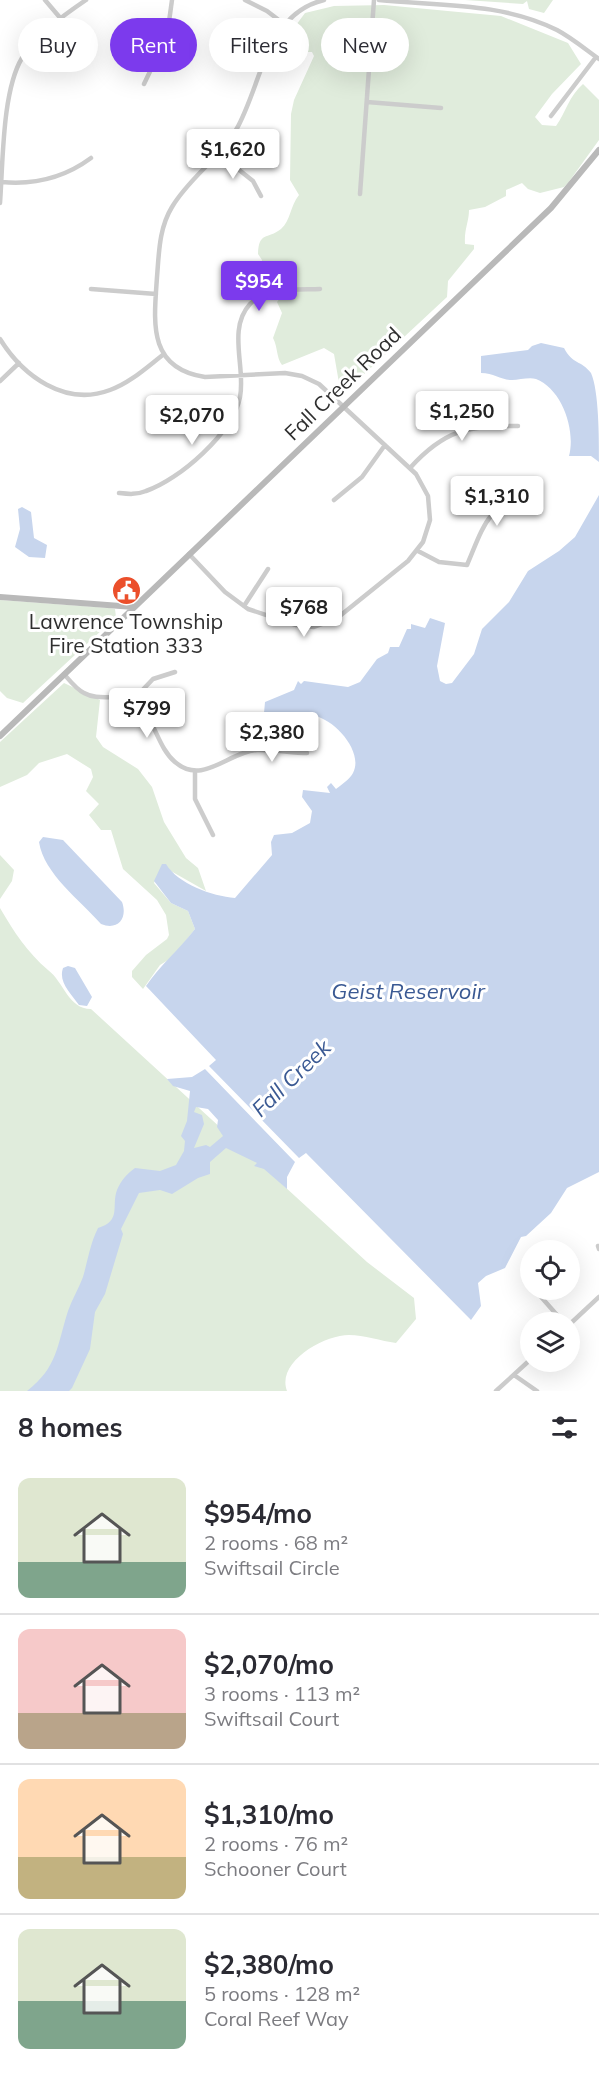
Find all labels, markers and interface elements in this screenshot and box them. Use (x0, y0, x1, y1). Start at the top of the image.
chip: Buy (18, 18, 98, 72)
chip: Rent (110, 18, 197, 72)
chip: Filters (209, 18, 309, 72)
chip: New (321, 18, 409, 72)
pin: $1,620 (184, 129, 282, 180)
text: $1,620 (201, 136, 265, 161)
pin: $954 (223, 261, 295, 312)
text: $954 (235, 268, 283, 293)
street label: Fall Creek Road (279, 321, 406, 445)
pin: $1,250 (413, 391, 511, 442)
pin: $2,070 (143, 395, 241, 446)
text: $1,250 (430, 398, 494, 423)
text: $2,070 (160, 402, 224, 427)
pin: $1,310 (448, 476, 546, 527)
text: $1,310 (465, 483, 529, 508)
public building icon: Lawrence Township Fire Station 333 (110, 575, 142, 607)
pin: $768 (268, 587, 340, 638)
text: $768 (280, 594, 328, 619)
place label: Lawrence Township Fire Station 333 (29, 608, 223, 658)
pin: $799 (111, 688, 183, 739)
text: $799 (123, 695, 171, 720)
pin: $2,380 (223, 712, 321, 763)
text: $2,380 (240, 719, 304, 744)
water label: Geist Reservoir (331, 977, 486, 1005)
water label: Fall Creek (245, 1033, 337, 1123)
map controls (520, 1240, 580, 1372)
button: locate (520, 1240, 580, 1300)
button: layers (520, 1312, 580, 1372)
text: 8 homes (18, 1411, 122, 1444)
icon: filters (548, 1411, 581, 1444)
text: $954/mo (204, 1497, 312, 1530)
icon: home (66, 1502, 138, 1574)
text: 2 rooms · 68 m² (204, 1530, 348, 1555)
text: Swiftsail Circle (204, 1555, 340, 1580)
text: $2,070/mo (204, 1648, 334, 1681)
icon: home (66, 1653, 138, 1725)
text: 3 rooms · 113 m² (204, 1681, 360, 1706)
text: Swiftsail Court (204, 1706, 339, 1731)
text: $1,310/mo (204, 1798, 334, 1831)
icon: home (66, 1803, 138, 1875)
text: 2 rooms · 76 m² (204, 1831, 348, 1856)
text: Schooner Court (204, 1856, 347, 1881)
text: $2,380/mo (204, 1948, 334, 1981)
icon: home (66, 1953, 138, 2025)
text: 5 rooms · 128 m² (204, 1981, 360, 2006)
text: Coral Reef Way (204, 2006, 349, 2031)

